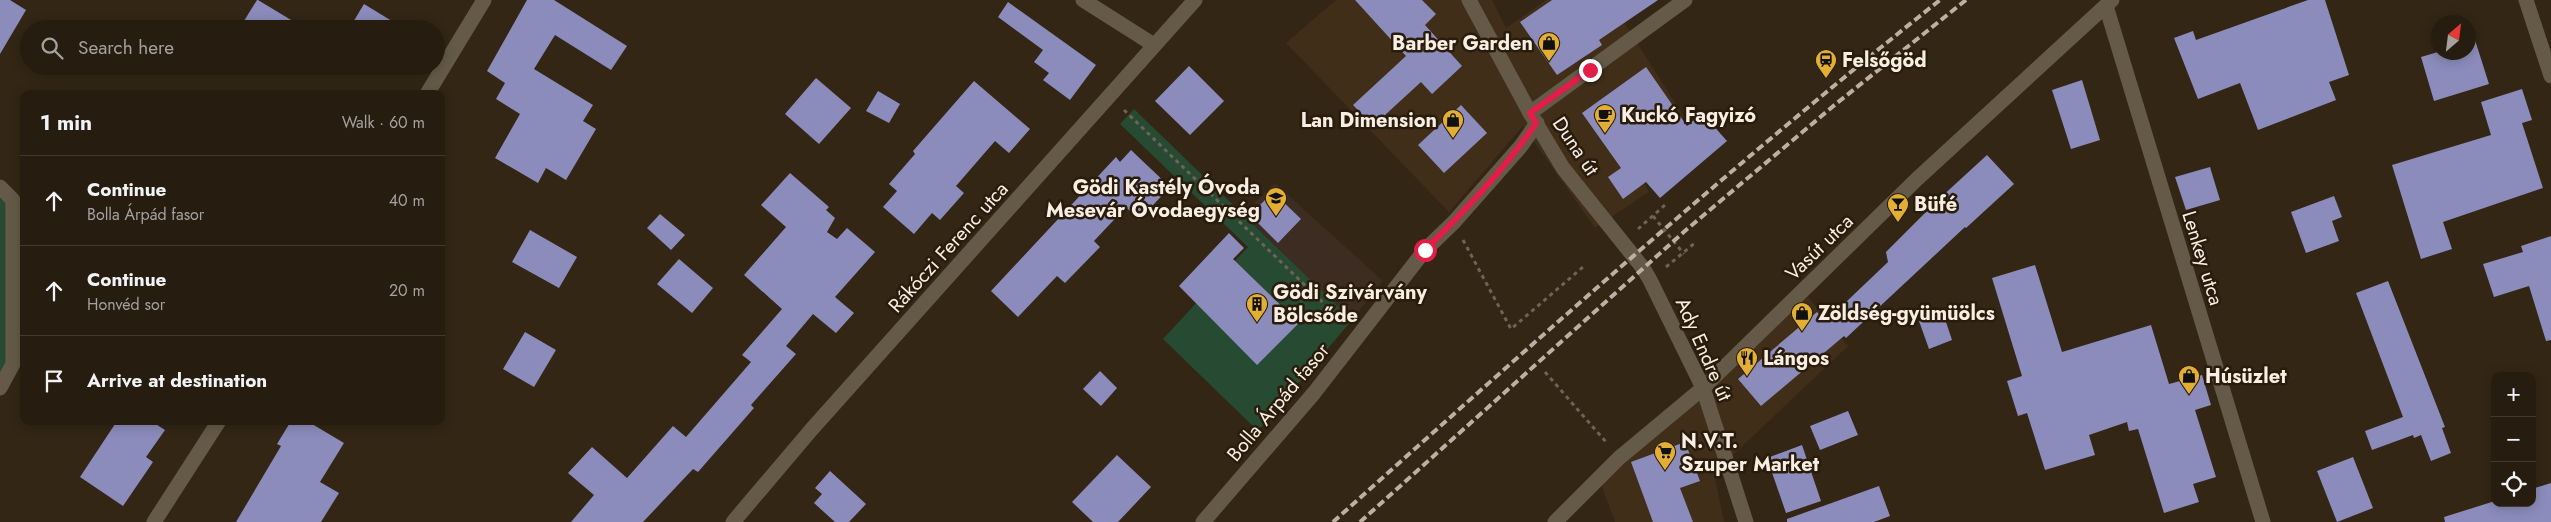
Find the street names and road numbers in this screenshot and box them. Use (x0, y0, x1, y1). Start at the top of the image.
street label: Duna út (1545, 111, 1606, 182)
street label: Rákóczi Ferenc utca (882, 175, 1015, 319)
street label: Lenkey utca (2174, 207, 2231, 309)
street label: Vasút utca (1779, 208, 1860, 287)
street label: Ady Endre út (1668, 293, 1739, 406)
street label: Bolla Árpád fasor (1220, 337, 1337, 468)

